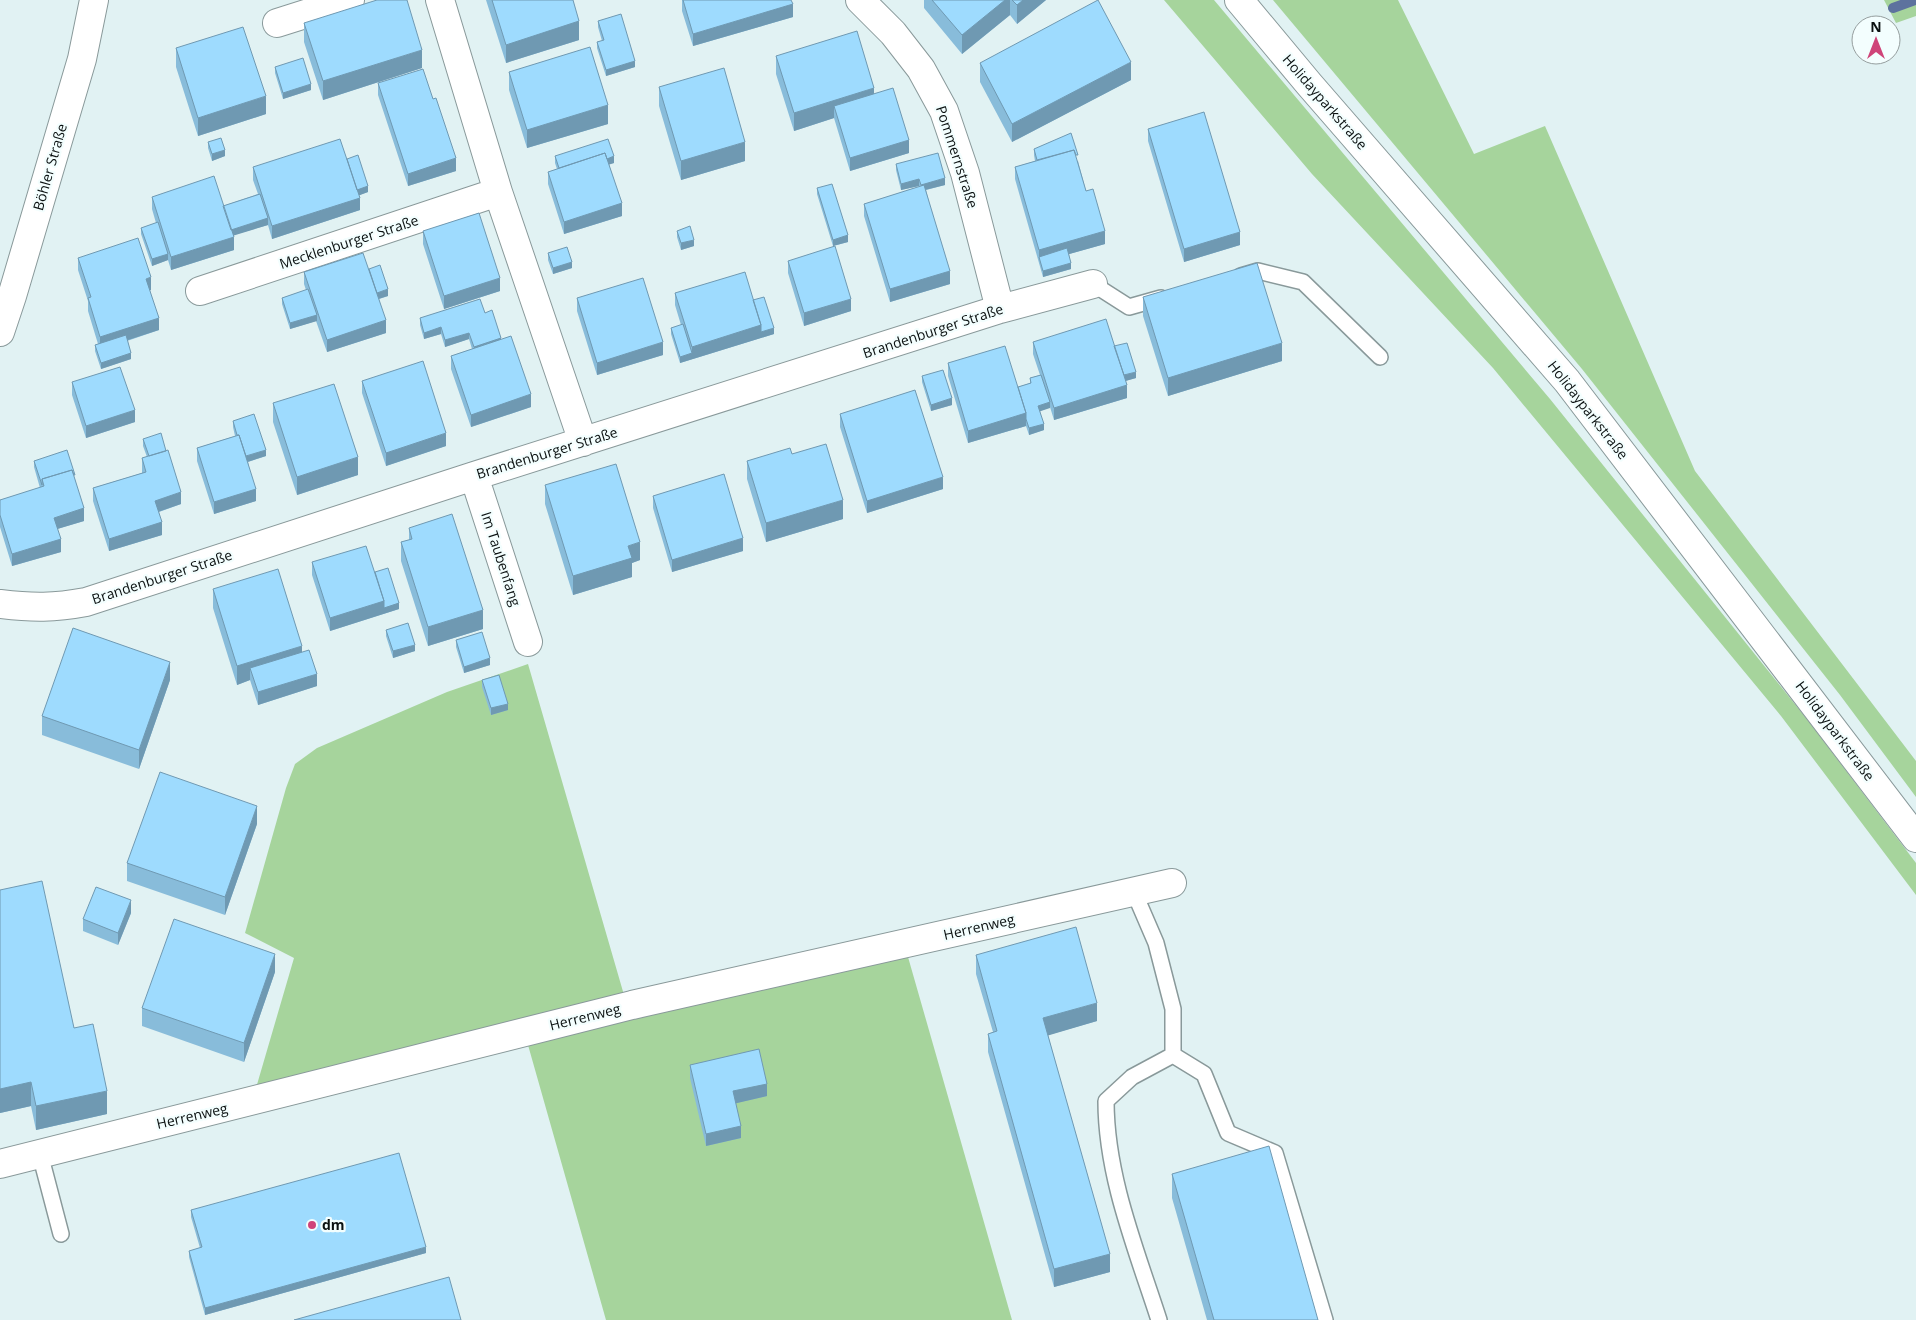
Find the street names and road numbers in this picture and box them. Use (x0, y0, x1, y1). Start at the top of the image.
street label: Holidayparkstraße (1279, 50, 1372, 153)
street label: Pommernstraße (932, 103, 983, 211)
street label: Böhler Straße (28, 121, 71, 213)
street label: Mecklenburger Straße (277, 210, 421, 273)
street label: Brandenburger Straße (860, 299, 1006, 362)
street label: Holidayparkstraße (1544, 356, 1633, 463)
street label: Brandenburger Straße (474, 422, 620, 483)
street label: Im Taubenfang (477, 509, 526, 609)
street label: Brandenburger Straße (89, 545, 235, 608)
street label: Holidayparkstraße (1792, 677, 1879, 785)
street label: Herrenweg (941, 909, 1017, 944)
street label: Herrenweg (547, 998, 623, 1034)
street label: Herrenweg (154, 1098, 230, 1133)

